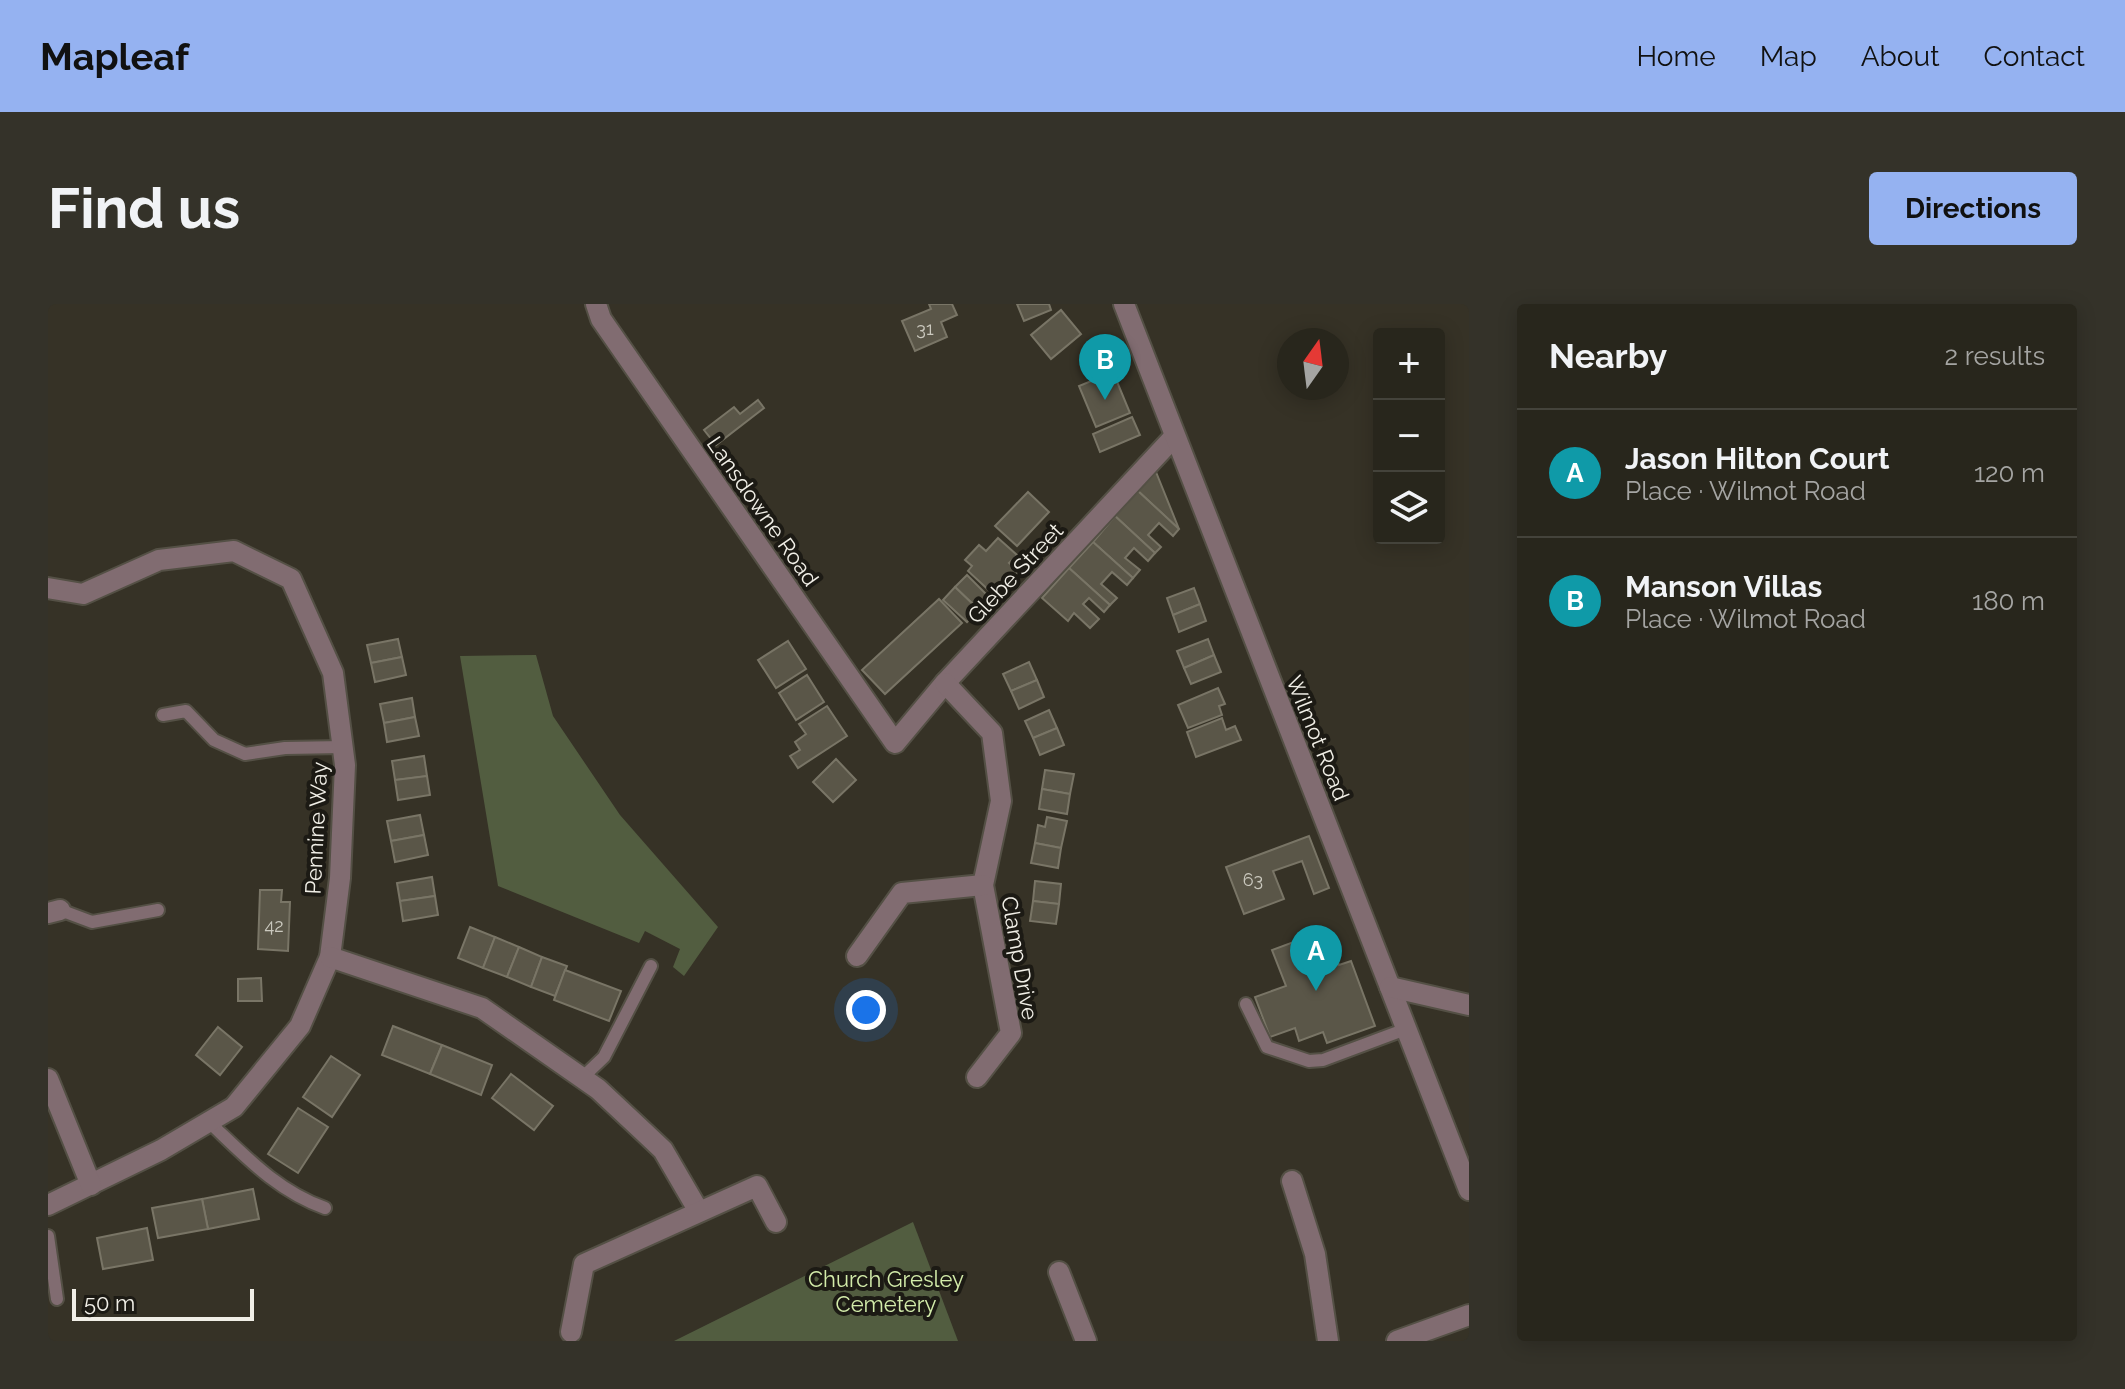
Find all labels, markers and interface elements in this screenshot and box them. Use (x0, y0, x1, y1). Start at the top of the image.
text: Mapleaf (40, 34, 189, 79)
text: Home (1636, 40, 1716, 73)
text: Map (1760, 40, 1817, 73)
text: About (1861, 40, 1940, 73)
text: Contact (1984, 40, 2085, 73)
button: Directions (1869, 172, 2077, 245)
text: Find us (48, 175, 240, 241)
house number: 31 (916, 318, 934, 339)
north arrow (1277, 328, 1349, 400)
map controls (1373, 328, 1445, 544)
button: + (1373, 328, 1445, 400)
pin: B (1079, 334, 1131, 400)
text: Nearby (1549, 336, 1667, 376)
text: 2 results (1945, 341, 2045, 371)
button: − (1373, 400, 1445, 472)
street label: Lansdowne Road (702, 431, 824, 591)
text: Jason Hilton Court (1625, 441, 1889, 476)
text: A (1566, 458, 1584, 488)
text: 120 m (1974, 458, 2045, 488)
button: layers (1373, 472, 1445, 544)
text: Place · Wilmot Road (1625, 476, 1866, 506)
street label: Glebe Street (962, 517, 1068, 629)
text: Manson Villas (1625, 569, 1822, 604)
text: B (1566, 586, 1584, 616)
text: 180 m (1972, 586, 2045, 616)
text: Place · Wilmot Road (1625, 604, 1866, 634)
street label: Wilmot Road (1281, 672, 1355, 804)
street label: Pennine Way (300, 761, 332, 895)
house number: 63 (1243, 869, 1263, 890)
street label: Clamp Drive (996, 894, 1044, 1022)
house number: 42 (264, 915, 284, 936)
pin: A (1290, 925, 1342, 991)
your location (846, 990, 886, 1030)
park label: Church Gresley Cemetery (808, 1266, 964, 1317)
scale bar (72, 1285, 254, 1321)
text: 50 m (84, 1290, 135, 1316)

